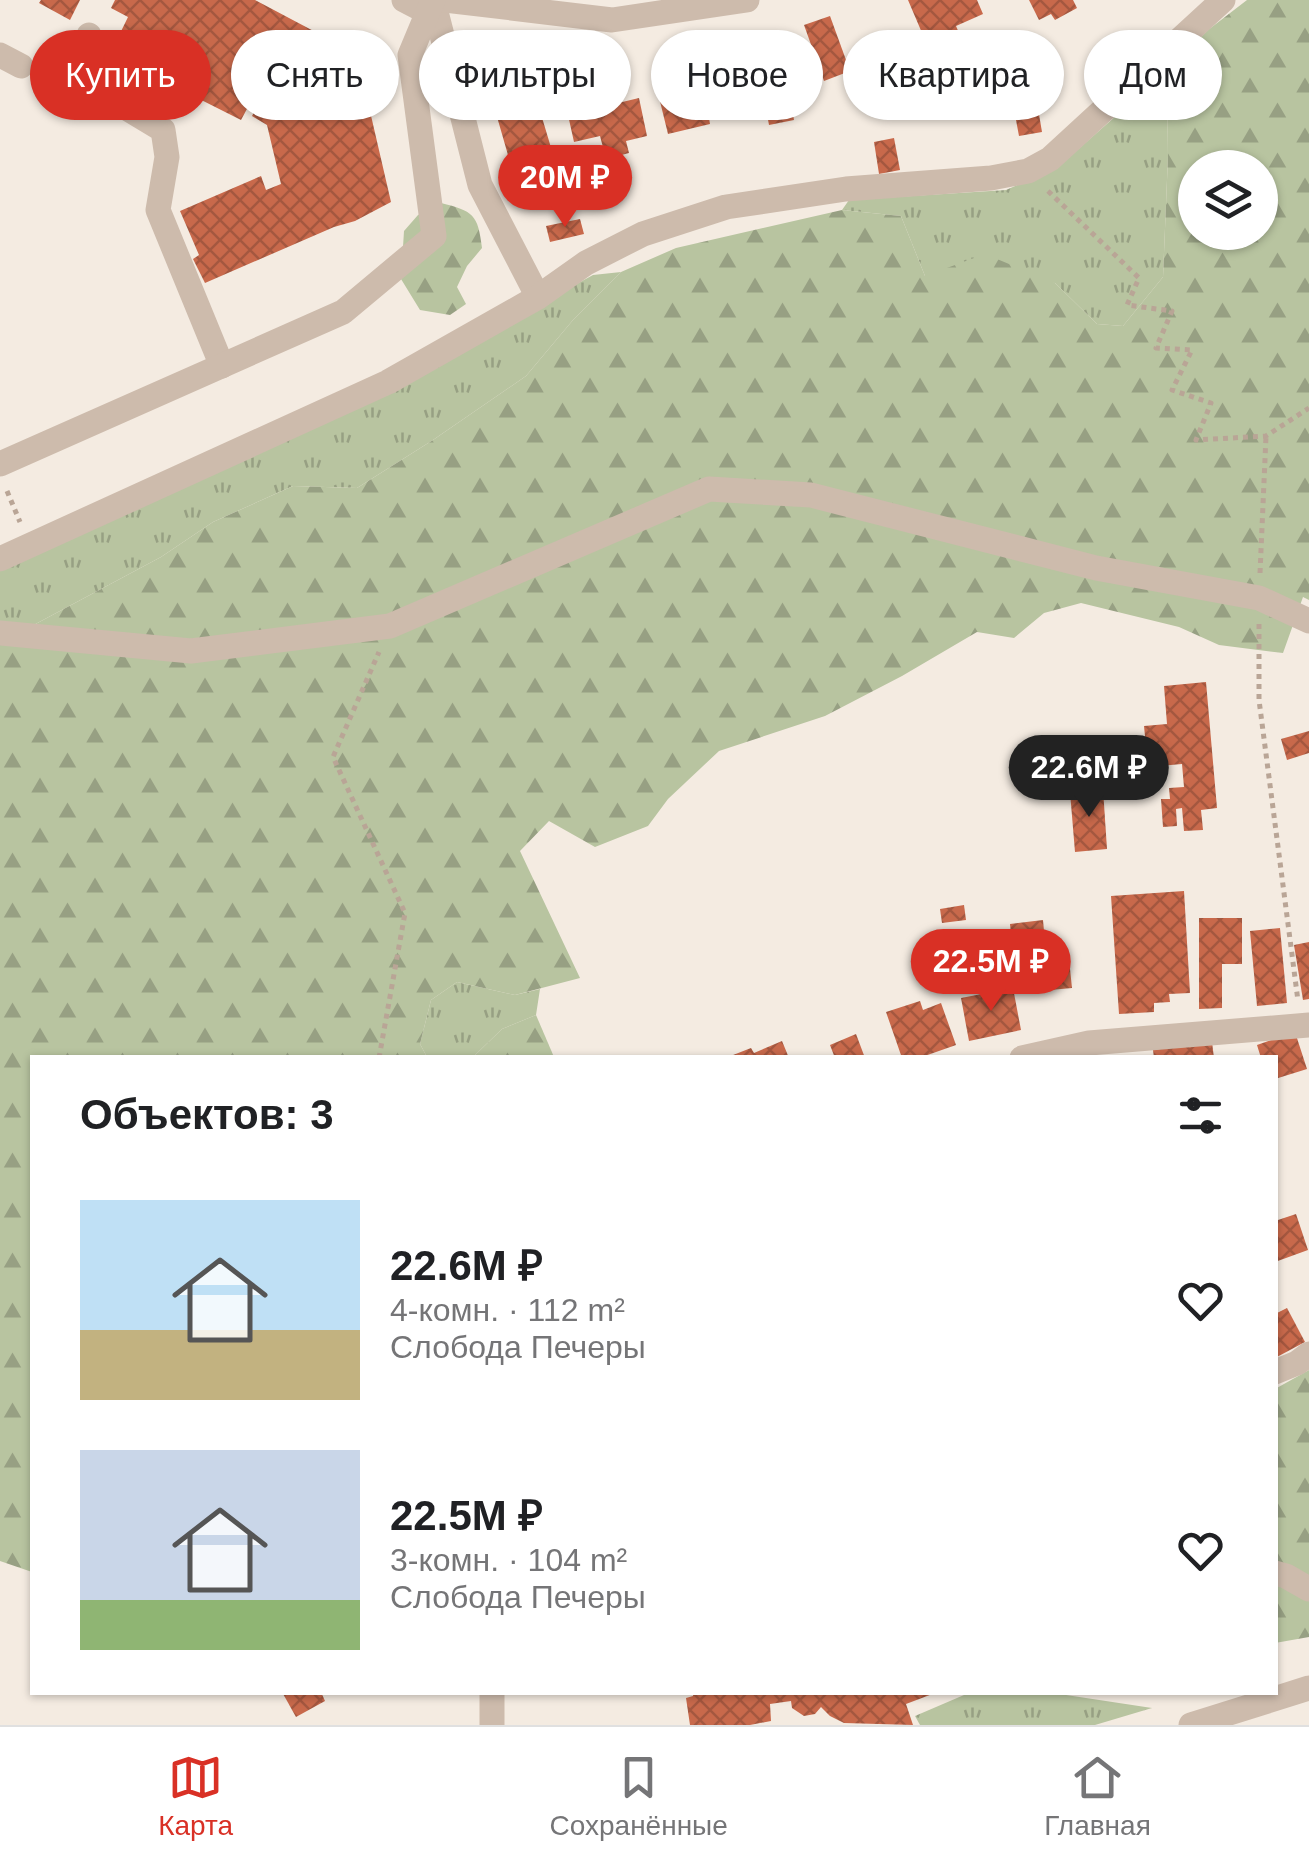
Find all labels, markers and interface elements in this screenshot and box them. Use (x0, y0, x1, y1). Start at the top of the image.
chip: Купить (30, 30, 211, 120)
chip: Снять (231, 30, 399, 120)
chip: Фильтры (419, 30, 631, 120)
chip: Новое (651, 30, 823, 120)
chip: Квартира (843, 30, 1064, 120)
chip: Дом (1084, 30, 1222, 120)
pin: 20M ₽ (495, 145, 635, 230)
map controls (1178, 150, 1278, 250)
button: layers (1178, 150, 1278, 250)
text: 20M ₽ (520, 159, 610, 195)
pin: 22.6M ₽ (997, 735, 1181, 820)
text: 22.6M ₽ (1031, 749, 1147, 785)
pin: 22.5M ₽ (899, 929, 1083, 1014)
text: 22.5M ₽ (933, 943, 1049, 979)
icon: filters (1173, 1088, 1228, 1143)
text: Объектов: 3 (80, 1091, 334, 1138)
icon: home (160, 1240, 280, 1360)
text: 22.6M ₽ (390, 1242, 543, 1289)
icon: heart (1173, 1273, 1228, 1328)
text: 4-комн. · 112 m² (390, 1292, 625, 1328)
text: Слобода Печеры (390, 1329, 646, 1365)
icon: home (160, 1490, 280, 1610)
text: 22.5M ₽ (390, 1492, 543, 1539)
icon: heart (1173, 1523, 1228, 1578)
text: 3-комн. · 104 m² (390, 1542, 627, 1578)
text: Слобода Печеры (390, 1579, 646, 1615)
tab: Карта (158, 1750, 233, 1842)
tab: Сохранённые (550, 1750, 728, 1842)
tab: Главная (1044, 1750, 1151, 1842)

